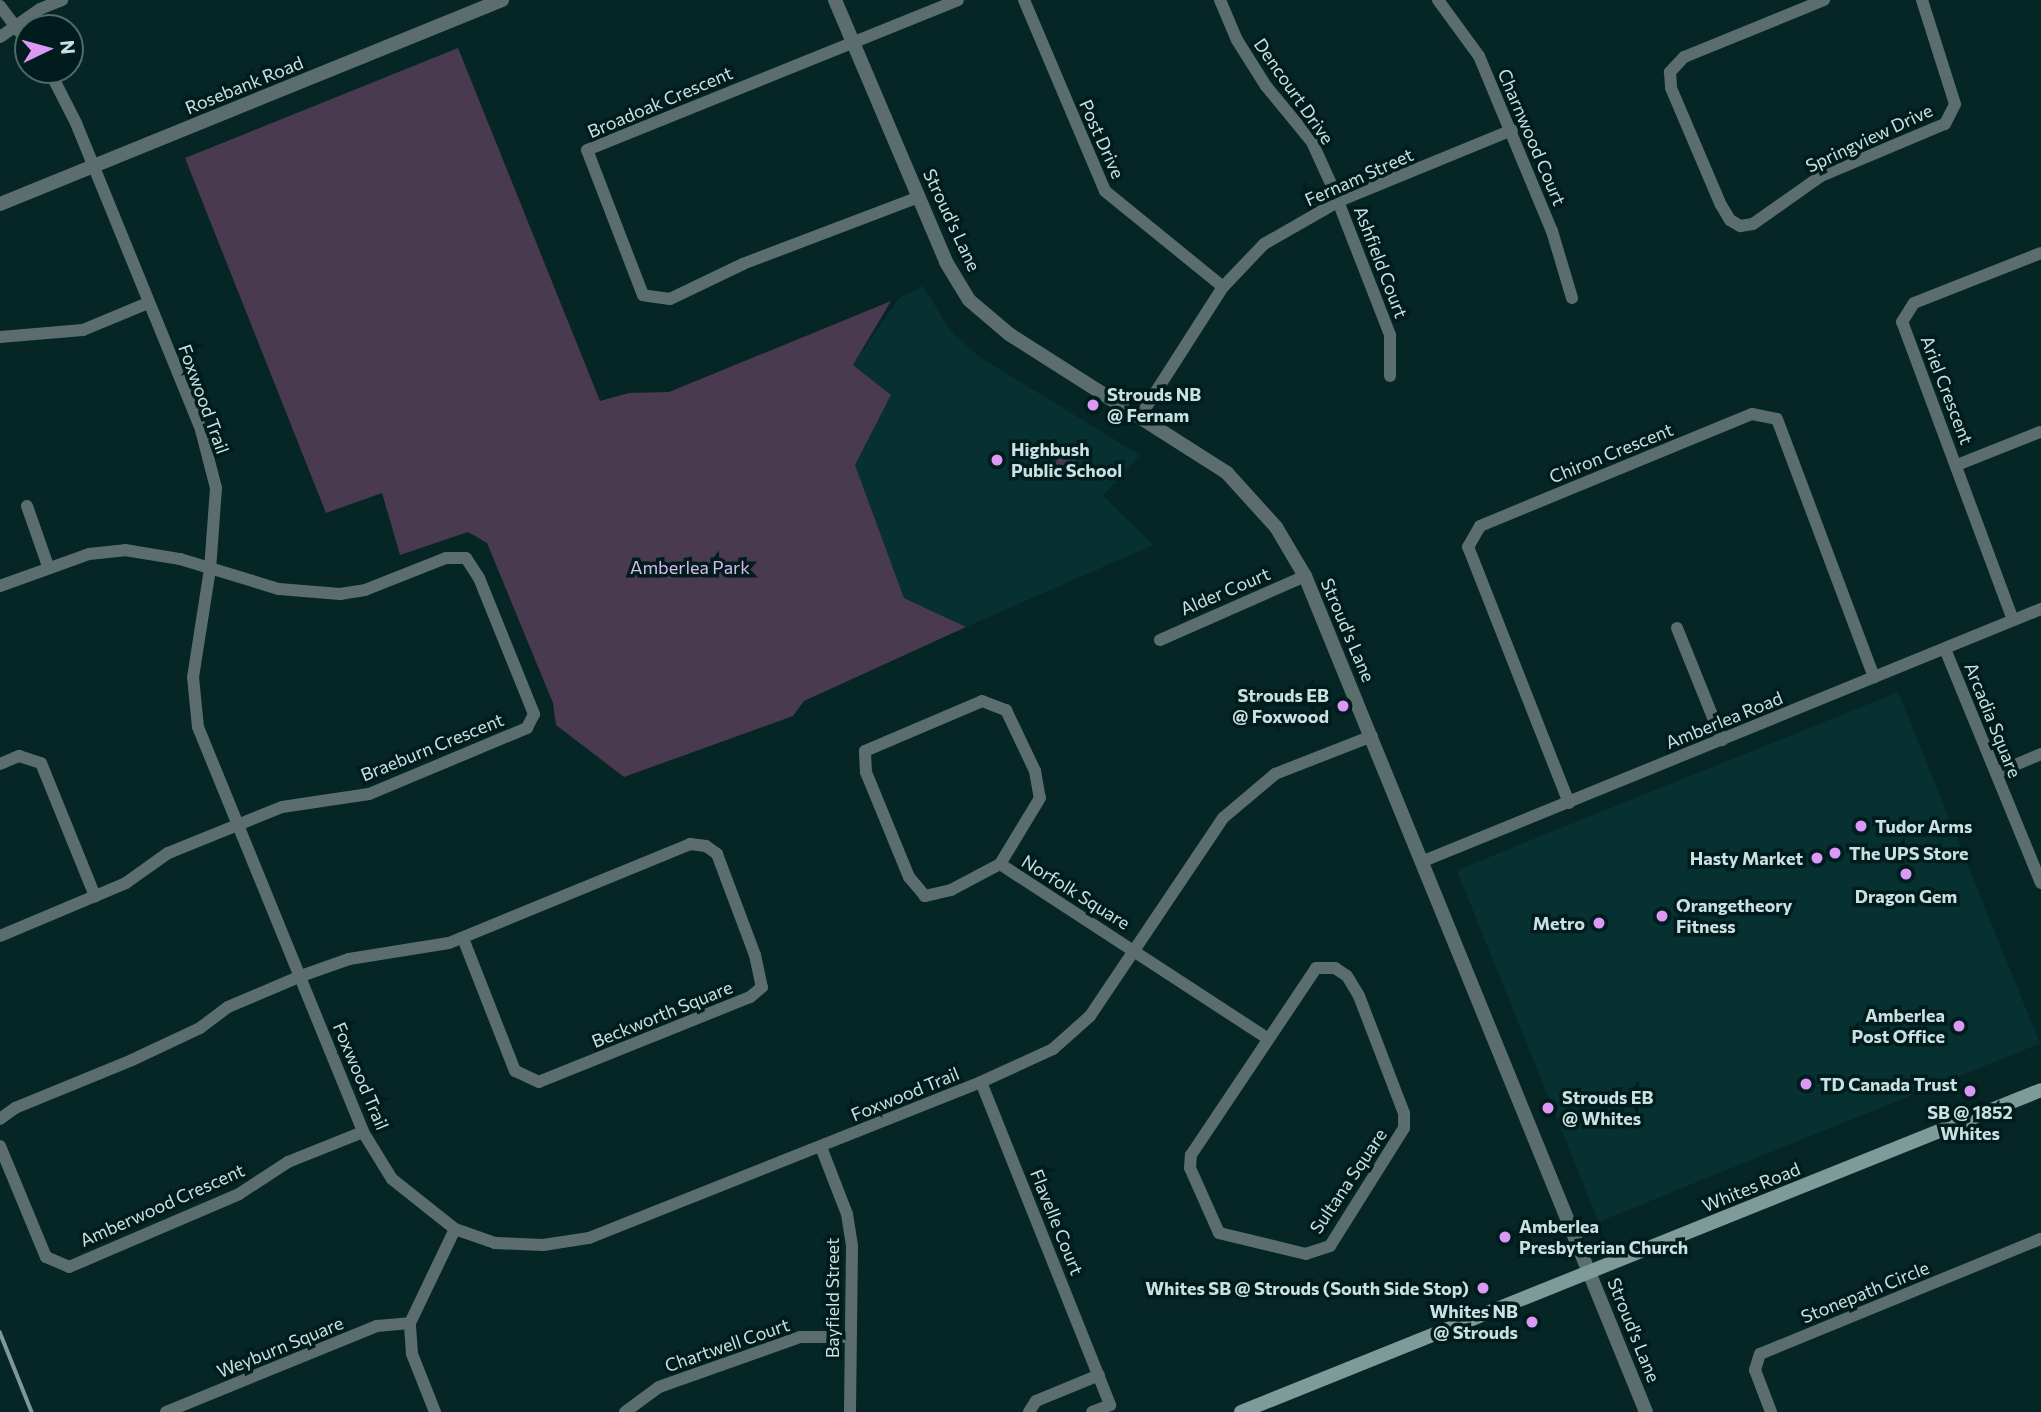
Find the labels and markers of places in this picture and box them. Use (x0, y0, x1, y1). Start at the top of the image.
place label: Strouds NB @ Fernam (1107, 384, 1201, 426)
marker: Strouds NB @ Fernam (1085, 397, 1101, 413)
place label: Highbush Public School (1011, 439, 1122, 482)
marker: Highbush Public School (989, 452, 1005, 468)
place label: Strouds EB @ Foxwood (1232, 685, 1329, 728)
marker: Strouds EB @ Foxwood (1335, 698, 1351, 714)
place label: Tudor Arms (1875, 815, 1972, 837)
marker: Tudor Arms (1853, 818, 1869, 834)
place label: The UPS Store (1849, 842, 1969, 864)
marker: The UPS Store (1827, 845, 1843, 861)
place label: Hasty Market (1690, 847, 1803, 869)
marker: Hasty Market (1809, 850, 1825, 866)
marker: Dragon Gem (1898, 866, 1914, 882)
place label: Dragon Gem (1855, 885, 1957, 907)
place label: Orangetheory Fitness (1676, 895, 1792, 937)
marker: Orangetheory Fitness (1654, 908, 1670, 924)
place label: Metro (1533, 912, 1585, 934)
marker: Metro (1591, 915, 1607, 931)
place label: Amberlea Post Office (1852, 1005, 1945, 1048)
marker: Amberlea Post Office (1951, 1018, 1967, 1034)
place label: TD Canada Trust (1820, 1073, 1957, 1095)
marker: TD Canada Trust (1798, 1076, 1814, 1092)
marker: SB @ 1852 Whites (1962, 1083, 1978, 1099)
place label: Strouds EB @ Whites (1562, 1087, 1653, 1130)
marker: Strouds EB @ Whites (1540, 1100, 1556, 1116)
place label: SB @ 1852 Whites (1927, 1102, 2013, 1144)
place label: Amberlea Presbyterian Church (1519, 1216, 1688, 1258)
marker: Amberlea Presbyterian Church (1497, 1229, 1513, 1245)
place label: Whites SB @ Strouds (South Side Stop) (1145, 1277, 1469, 1299)
marker: Whites SB @ Strouds (South Side Stop) (1475, 1280, 1491, 1296)
place label: Whites NB @ Strouds (1429, 1301, 1518, 1344)
marker: Whites NB @ Strouds (1524, 1314, 1540, 1330)

